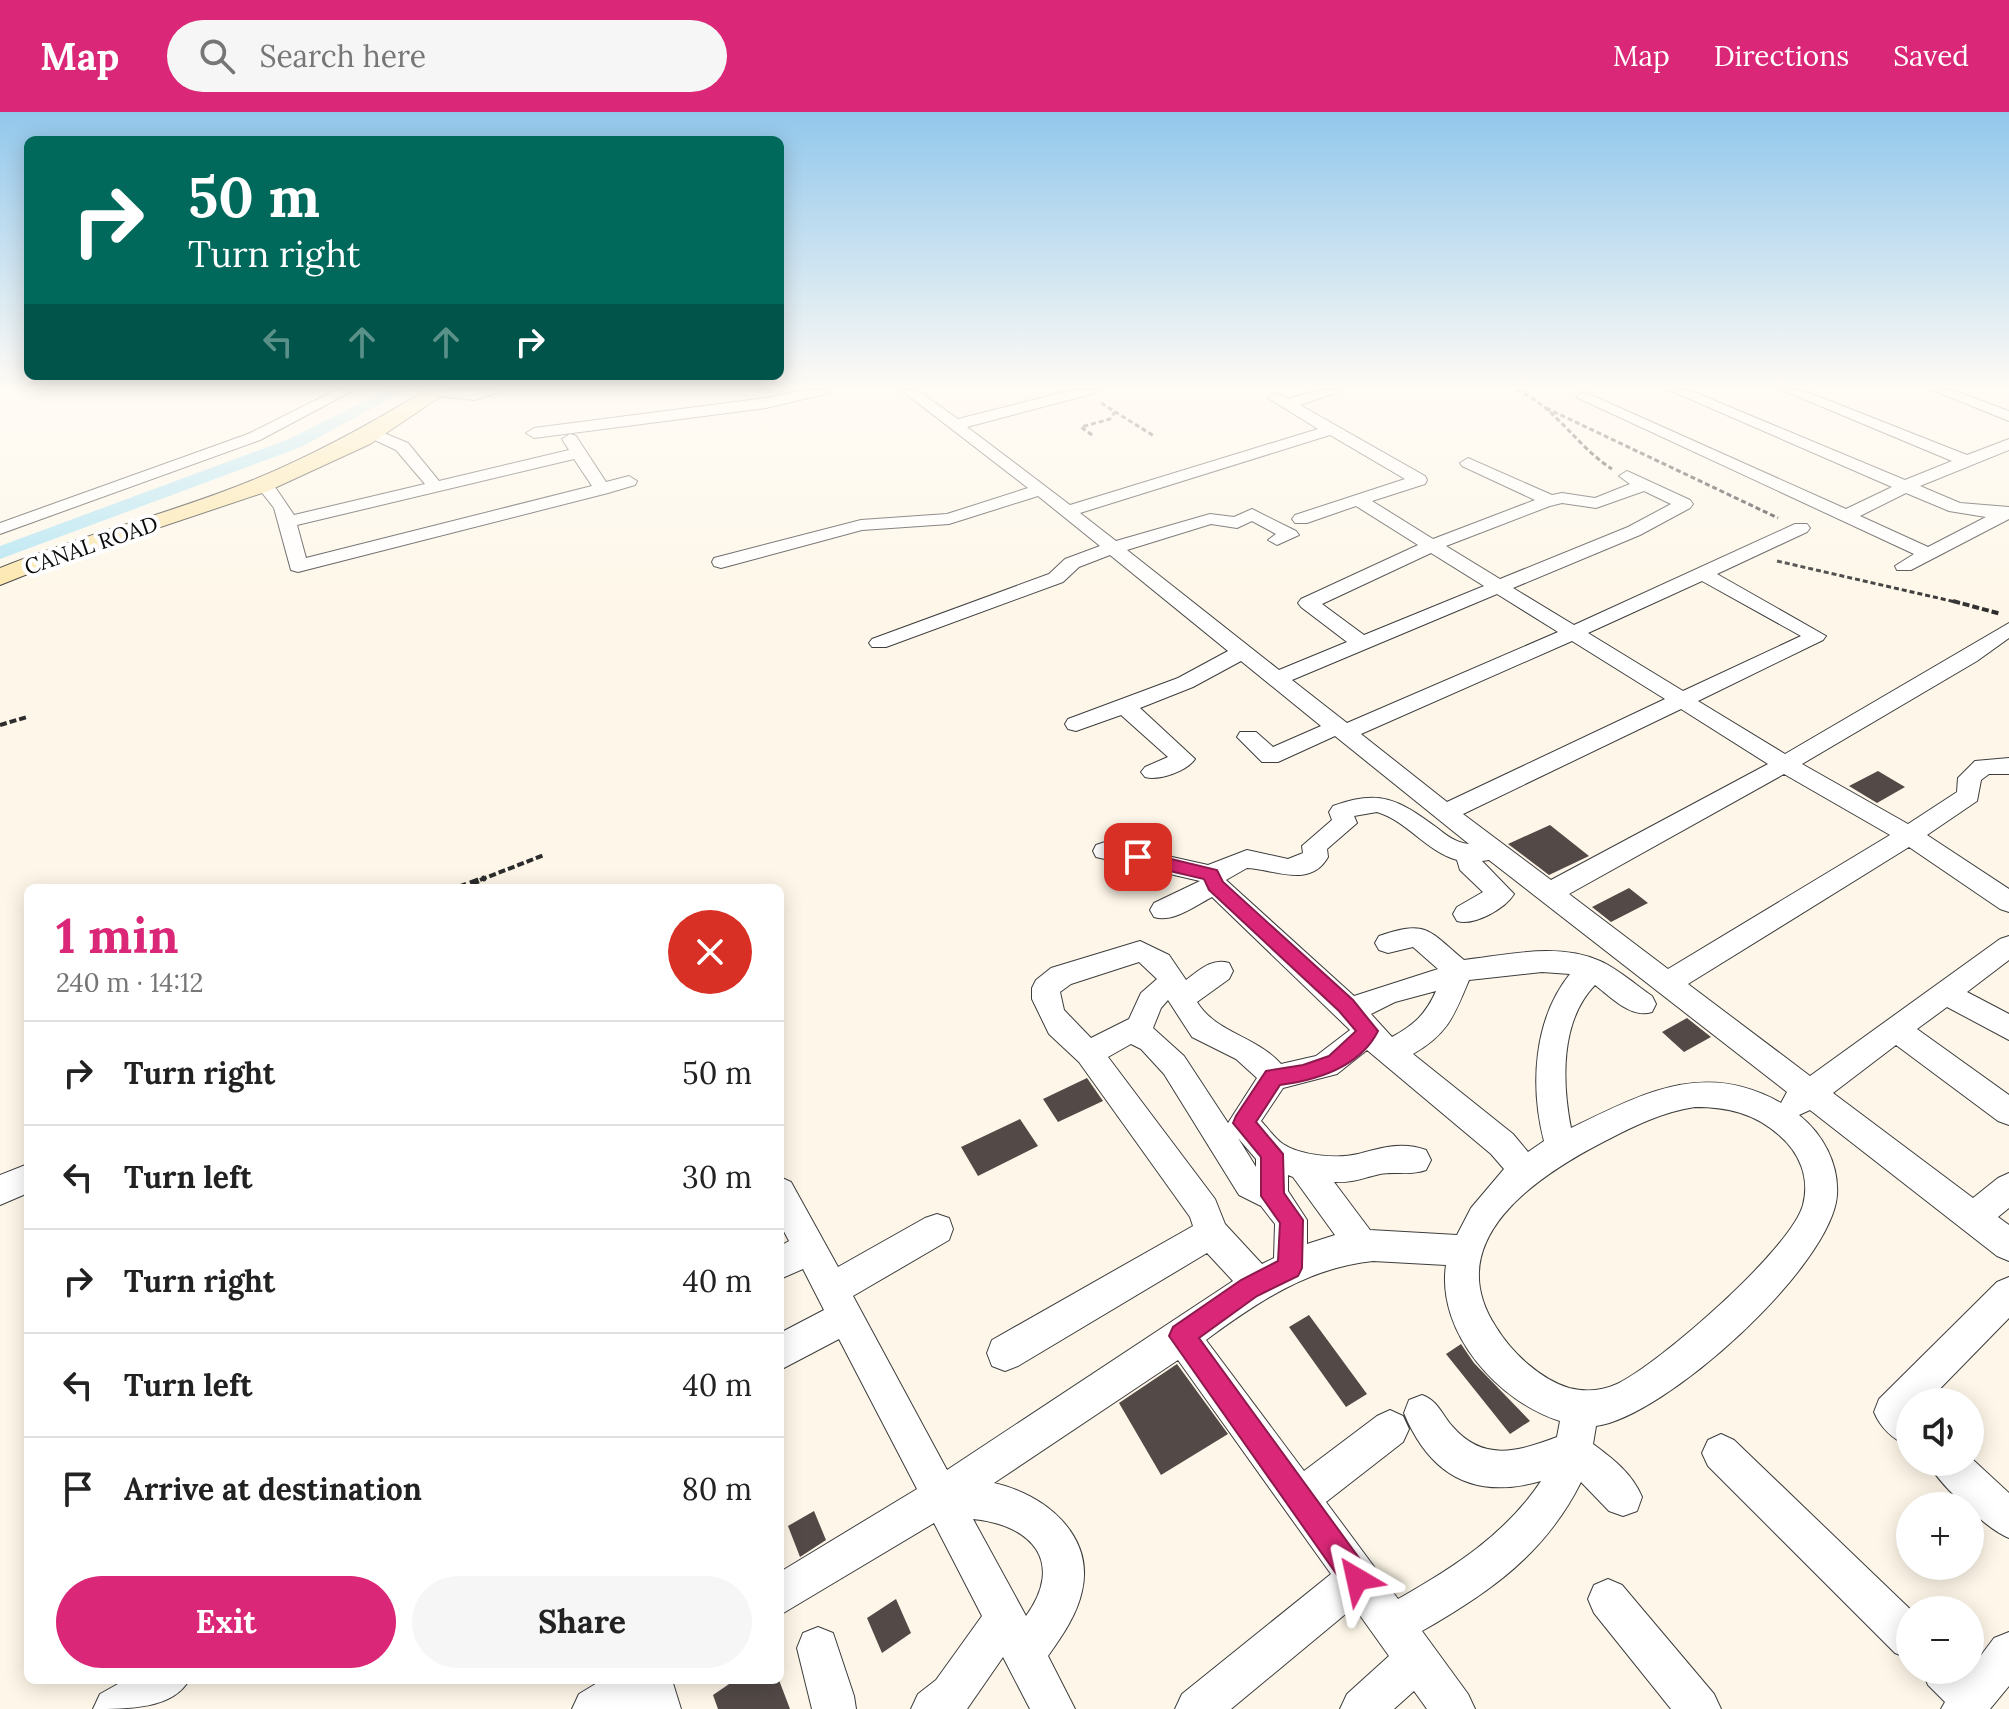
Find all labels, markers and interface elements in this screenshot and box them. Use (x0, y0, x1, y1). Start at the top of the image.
search box (167, 20, 727, 92)
text: Map (40, 32, 119, 80)
icon: search (195, 34, 239, 78)
text: Search here (259, 37, 426, 75)
text: Map (1613, 38, 1670, 74)
text: Directions (1714, 38, 1849, 74)
text: Saved (1893, 38, 1969, 74)
text: 50 m (188, 161, 320, 232)
icon: right (56, 168, 160, 272)
text: Turn right (188, 231, 361, 277)
icon: left (256, 320, 300, 364)
icon: ahead (340, 320, 384, 364)
icon: ahead (424, 320, 468, 364)
icon: right (508, 320, 552, 364)
street label: CANAL ROAD (21, 509, 161, 581)
pin (1104, 823, 1172, 891)
icon: arrive (1116, 835, 1160, 879)
text: 1 min (56, 905, 179, 966)
button: close (668, 910, 752, 994)
text: 240 m · 14:12 (56, 966, 203, 999)
icon: right (56, 1051, 100, 1095)
text: Turn right (124, 1054, 275, 1092)
text: 50 m (682, 1054, 752, 1092)
icon: left (56, 1155, 100, 1199)
text: Turn left (124, 1158, 252, 1196)
text: 30 m (682, 1158, 752, 1196)
icon: right (56, 1259, 100, 1303)
text: Turn right (124, 1262, 275, 1300)
text: 40 m (682, 1262, 752, 1300)
icon: left (56, 1363, 100, 1407)
text: Turn left (124, 1366, 252, 1404)
text: 40 m (682, 1366, 752, 1404)
map controls (1896, 1388, 1984, 1684)
button: sound (1896, 1388, 1984, 1476)
icon: arrive (56, 1467, 100, 1511)
text: Arrive at destination (124, 1470, 422, 1508)
text: 80 m (682, 1470, 752, 1508)
button: + (1896, 1492, 1984, 1580)
position arrow (1315, 1537, 1399, 1621)
button: Exit (56, 1576, 396, 1668)
button: Share (412, 1576, 752, 1668)
button: − (1896, 1596, 1984, 1684)

